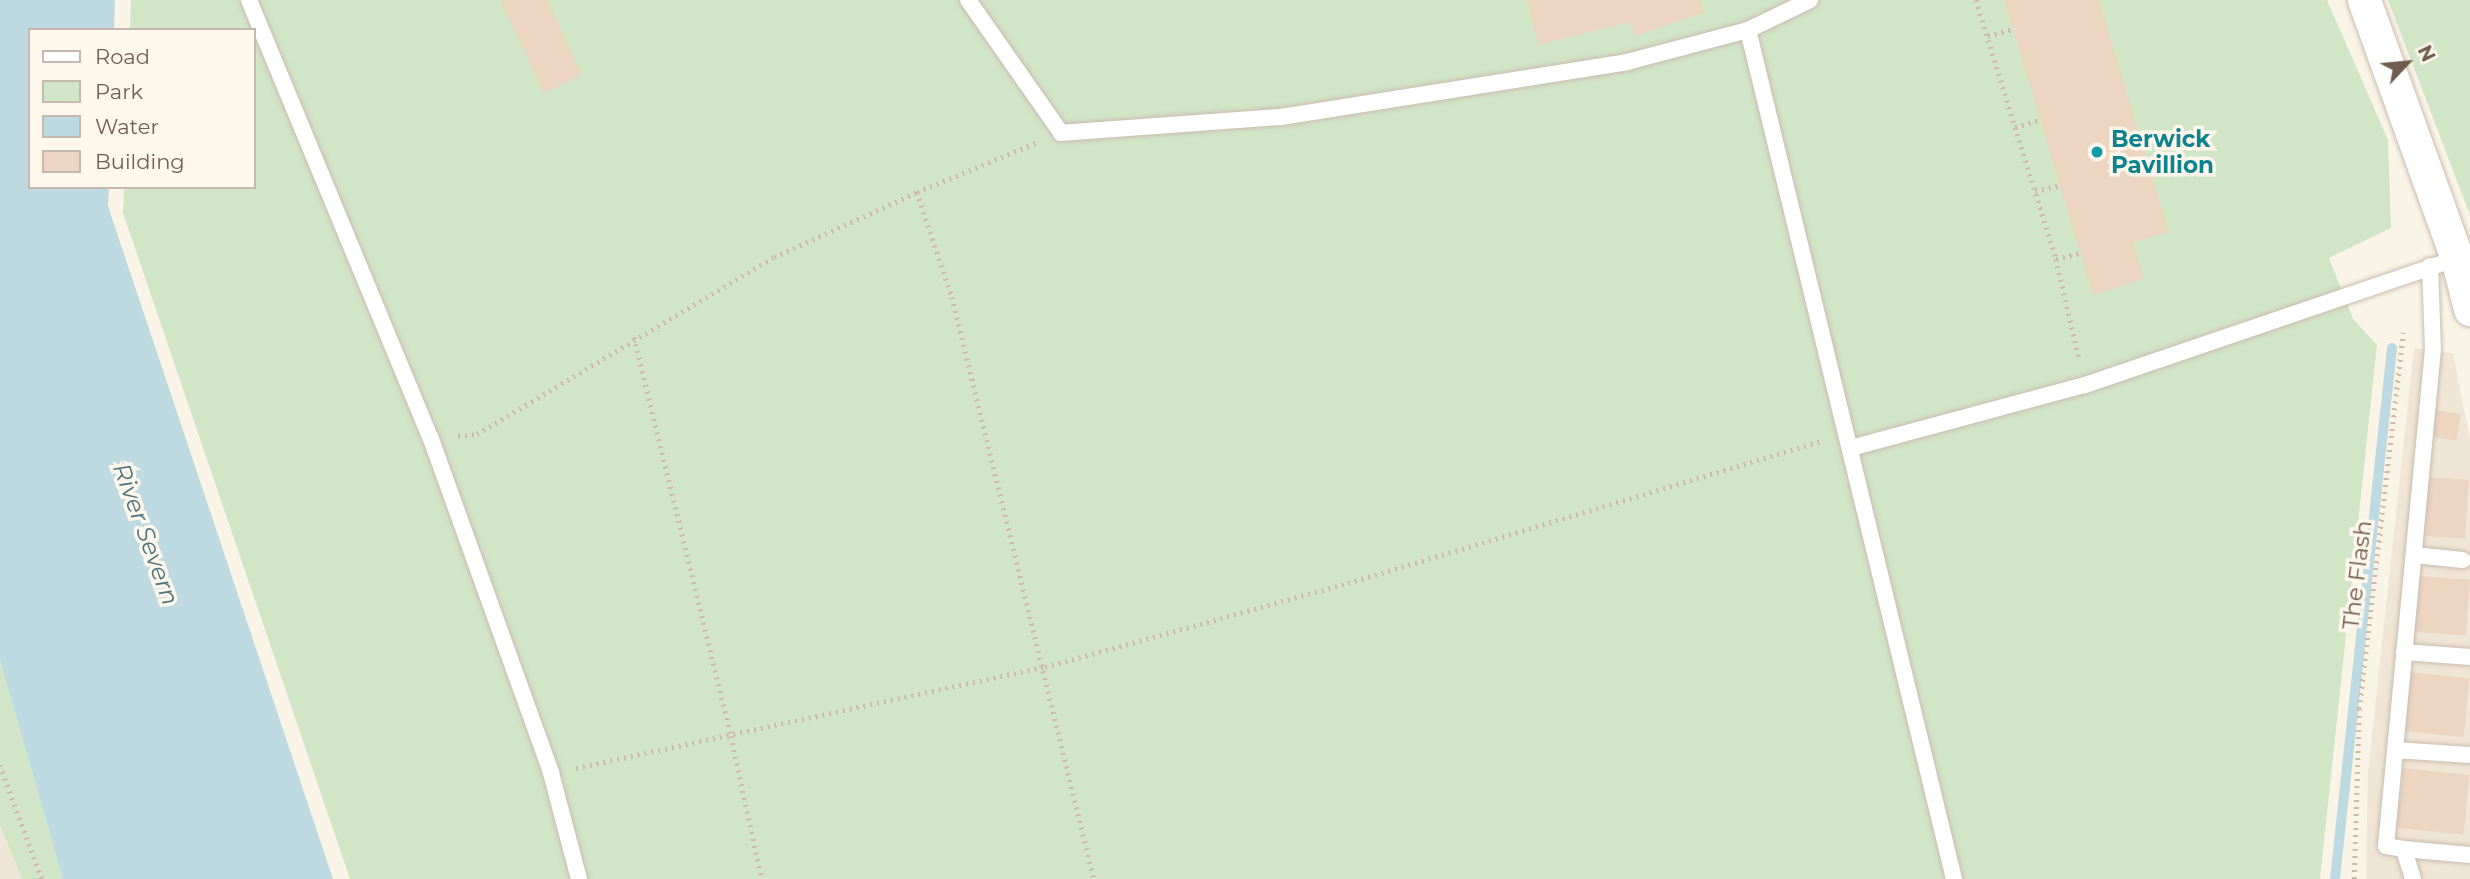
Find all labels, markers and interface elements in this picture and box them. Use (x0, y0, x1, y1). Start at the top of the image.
legend (28, 28, 256, 189)
north arrow (2372, 28, 2442, 98)
text: N (2413, 42, 2440, 66)
text: Road (95, 44, 150, 69)
text: Park (95, 79, 143, 104)
text: Water (95, 114, 159, 139)
place label: Berwick Pavillion (2111, 125, 2214, 179)
marker: Berwick Pavillion (2089, 144, 2105, 160)
text: Building (95, 149, 185, 174)
water label: River Severn (107, 459, 185, 609)
street label: The Flash (2337, 519, 2377, 631)

